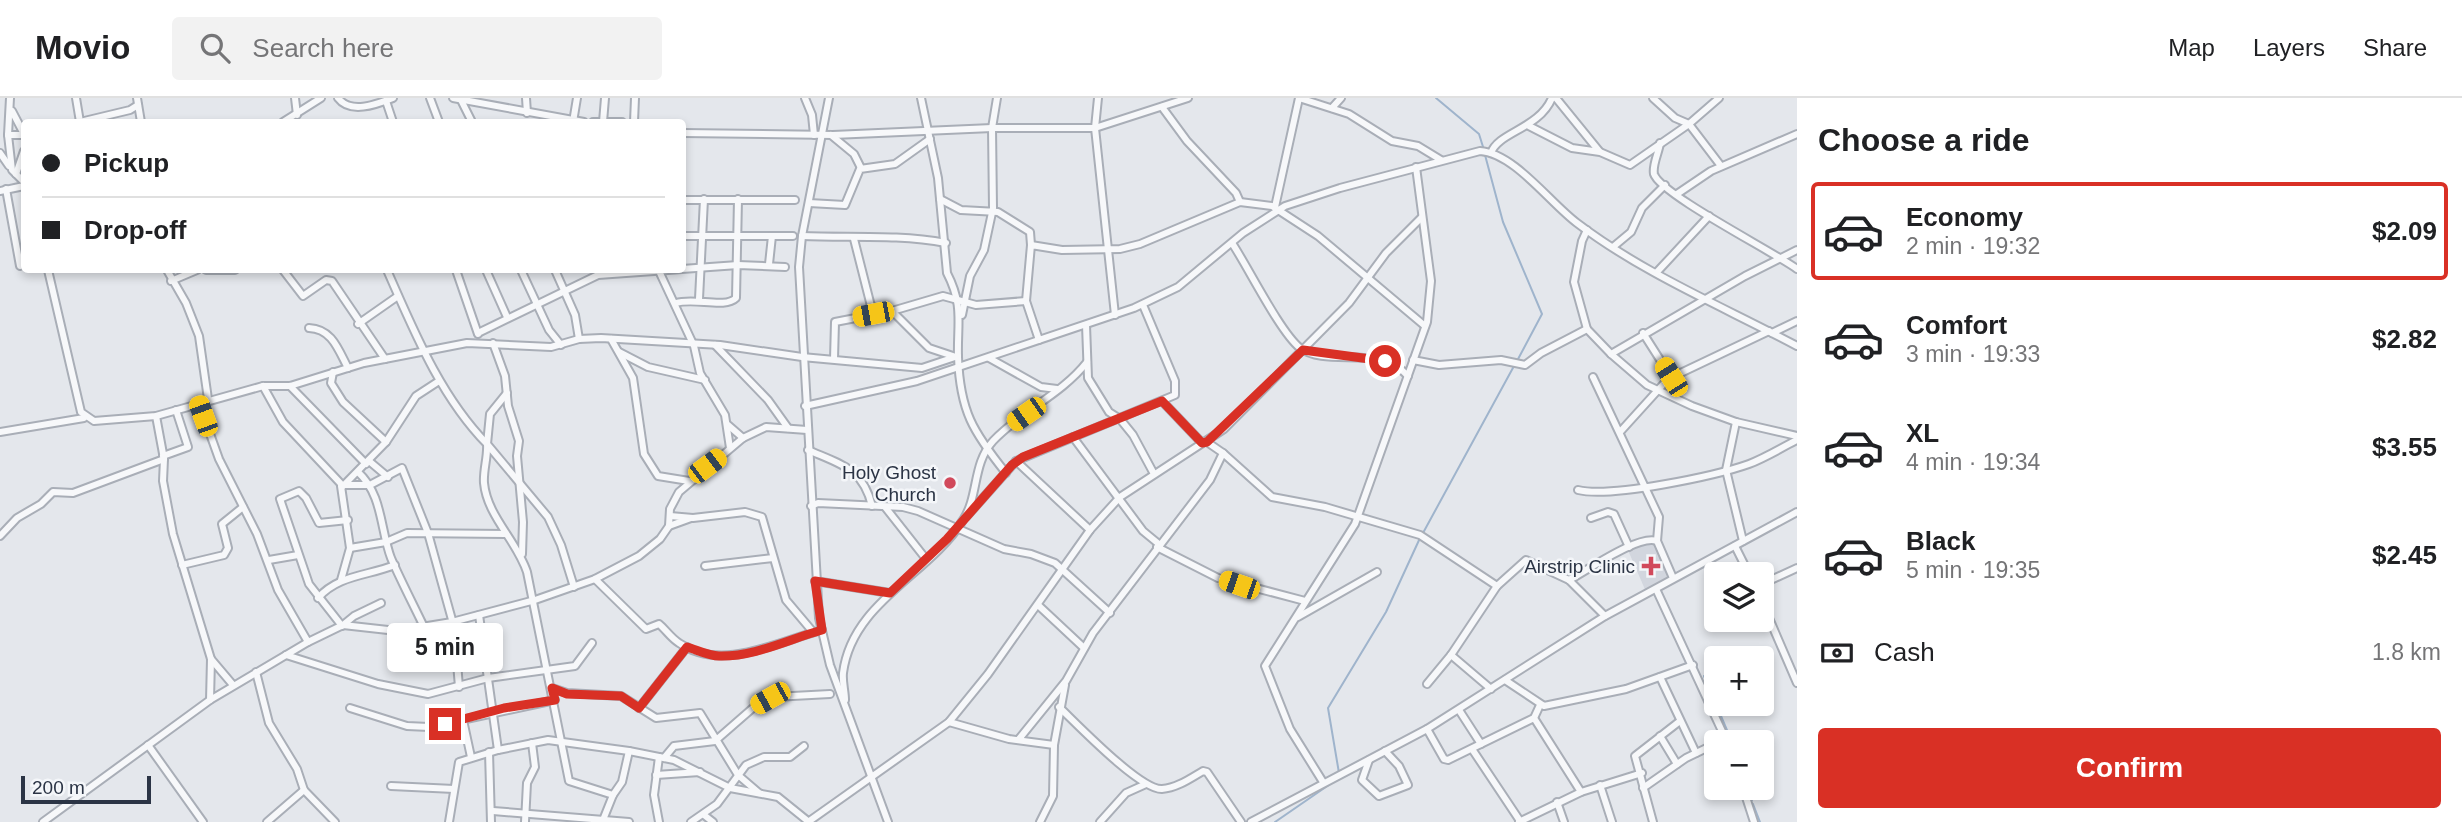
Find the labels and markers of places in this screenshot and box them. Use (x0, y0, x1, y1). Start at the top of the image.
place label: Holy Ghost Church (842, 462, 937, 505)
marker: Holy Ghost Church (942, 475, 958, 491)
place label: Airstrip Clinic (1524, 556, 1635, 577)
marker: Airstrip Clinic (1641, 556, 1661, 576)

